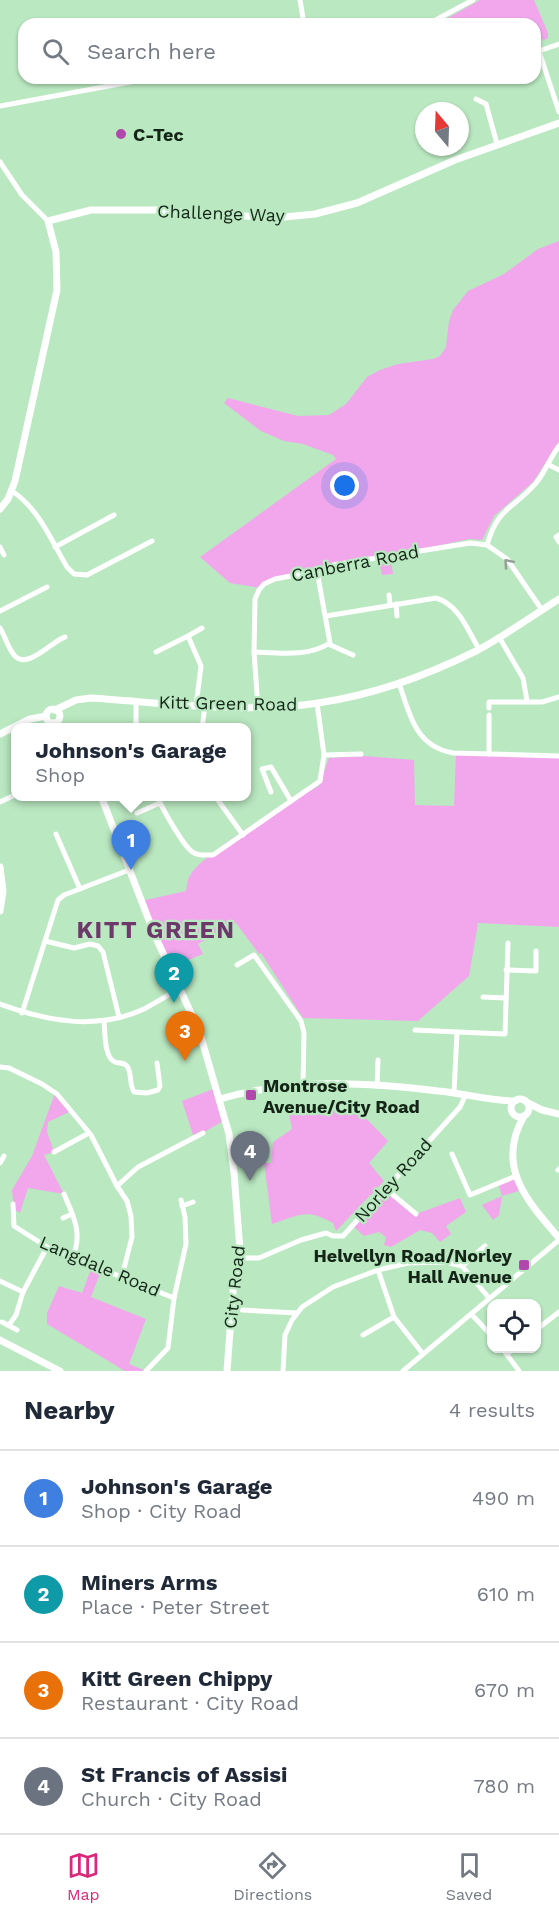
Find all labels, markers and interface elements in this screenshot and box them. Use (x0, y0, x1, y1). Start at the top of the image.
search box (18, 18, 541, 84)
icon: search (39, 35, 72, 68)
text: Search here (87, 39, 216, 64)
north arrow (415, 102, 469, 156)
place label: C-Tec (133, 124, 184, 145)
marker: C-Tec (114, 127, 128, 141)
street label: Challenge Way (157, 200, 286, 226)
your location (330, 471, 359, 500)
street label: Canberra Road (289, 540, 421, 586)
one-way arrow (504, 559, 515, 570)
street label: Kitt Green Road (158, 691, 298, 715)
popup (11, 723, 251, 801)
text: Johnson's Garage (35, 738, 227, 763)
text: Shop (35, 763, 85, 787)
pin: 1 (112, 820, 150, 870)
district label: KITT GREEN (76, 916, 236, 944)
pin: 2 (154, 954, 194, 1003)
pin: 3 (166, 1012, 204, 1061)
place label: Montrose Avenue/City Road (263, 1075, 420, 1117)
marker: Montrose Avenue/City Road (244, 1088, 258, 1102)
pin: 4 (230, 1132, 270, 1181)
street label: Norley Road (350, 1134, 436, 1226)
street label: Langdale Road (36, 1231, 164, 1301)
street label: City Road (219, 1244, 249, 1330)
place label: Helvellyn Road/Norley Hall Avenue (313, 1245, 513, 1287)
marker: Helvellyn Road/Norley Hall Avenue (517, 1258, 531, 1272)
map controls (487, 1299, 541, 1353)
button: locate (487, 1299, 541, 1353)
text: Nearby (24, 1395, 115, 1425)
text: 4 results (449, 1398, 535, 1422)
text: Johnson's Garage (81, 1474, 273, 1499)
text: 1 (39, 1486, 48, 1510)
text: 490 m (472, 1486, 535, 1510)
text: Shop · City Road (81, 1499, 242, 1523)
text: Miners Arms (81, 1570, 217, 1595)
text: 2 (38, 1582, 49, 1606)
text: 610 m (477, 1582, 535, 1606)
text: Place · Peter Street (81, 1595, 269, 1619)
text: Kitt Green Chippy (81, 1666, 272, 1691)
text: 3 (38, 1678, 49, 1702)
text: 670 m (474, 1678, 535, 1702)
text: Restaurant · City Road (81, 1691, 299, 1715)
text: St Francis of Assisi (81, 1762, 287, 1787)
text: 4 (37, 1774, 50, 1798)
text: 780 m (474, 1774, 535, 1798)
text: Church · City Road (81, 1787, 262, 1811)
tab: Map (67, 1849, 100, 1904)
tab: Directions (233, 1849, 312, 1904)
tab: Saved (446, 1849, 492, 1904)

